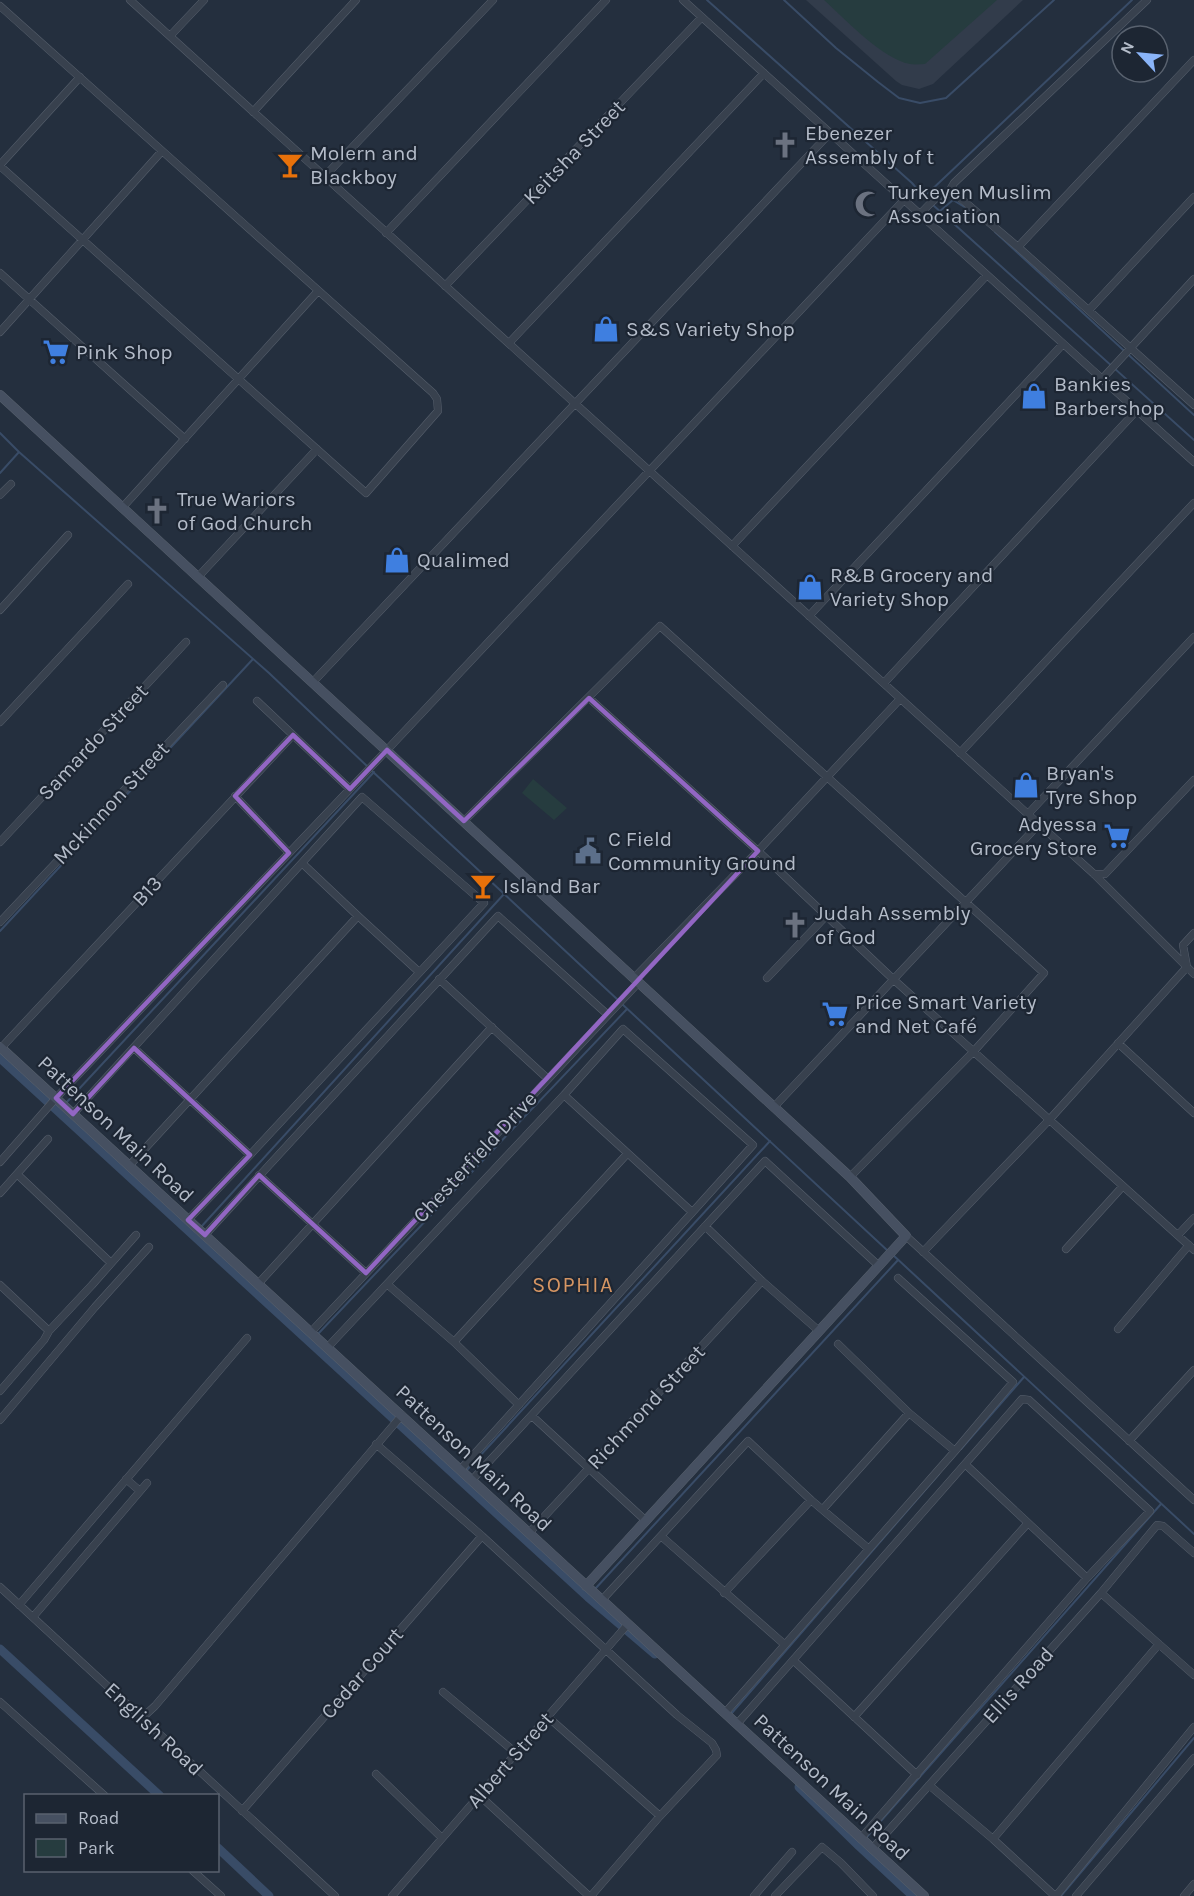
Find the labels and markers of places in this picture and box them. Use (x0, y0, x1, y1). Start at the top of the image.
place label: Ebenezer Assembly of t (805, 121, 934, 169)
church icon: Ebenezer Assembly of t (770, 130, 800, 160)
place label: Molern and Blackboy (310, 141, 418, 189)
bar icon: Molern and Blackboy (275, 150, 305, 180)
place label: Turkeyen Muslim Association (888, 180, 1052, 228)
mosque icon: Turkeyen Muslim Association (853, 189, 883, 219)
shop icon: S&S Variety Shop (591, 314, 621, 344)
place label: S&S Variety Shop (626, 317, 795, 341)
supermarket icon: Pink Shop (41, 337, 71, 367)
place label: Pink Shop (76, 340, 173, 364)
place label: Bankies Barbershop (1054, 372, 1164, 420)
shop icon: Bankies Barbershop (1019, 381, 1049, 411)
place label: True Wariors of God Church (177, 487, 312, 535)
church icon: True Wariors of God Church (142, 496, 172, 526)
shop icon: Qualimed (382, 545, 412, 575)
place label: Qualimed (417, 548, 510, 572)
place label: R&B Grocery and Variety Shop (830, 563, 993, 611)
shop icon: R&B Grocery and Variety Shop (795, 572, 825, 602)
place label: Bryan's Tyre Shop (1046, 761, 1137, 809)
shop icon: Bryan's Tyre Shop (1011, 770, 1041, 800)
place label: Adyessa Grocery Store (970, 812, 1097, 860)
supermarket icon: Adyessa Grocery Store (1102, 821, 1132, 851)
place label: C Field Community Ground (608, 827, 796, 875)
public building icon: C Field Community Ground (573, 836, 603, 866)
bar icon: Island Bar (468, 871, 498, 901)
place label: Island Bar (503, 874, 600, 898)
place label: Judah Assembly of God (815, 901, 971, 949)
church icon: Judah Assembly of God (780, 910, 810, 940)
place label: Price Smart Variety and Net Café (855, 990, 1037, 1038)
supermarket icon: Price Smart Variety and Net Café (820, 999, 850, 1029)

